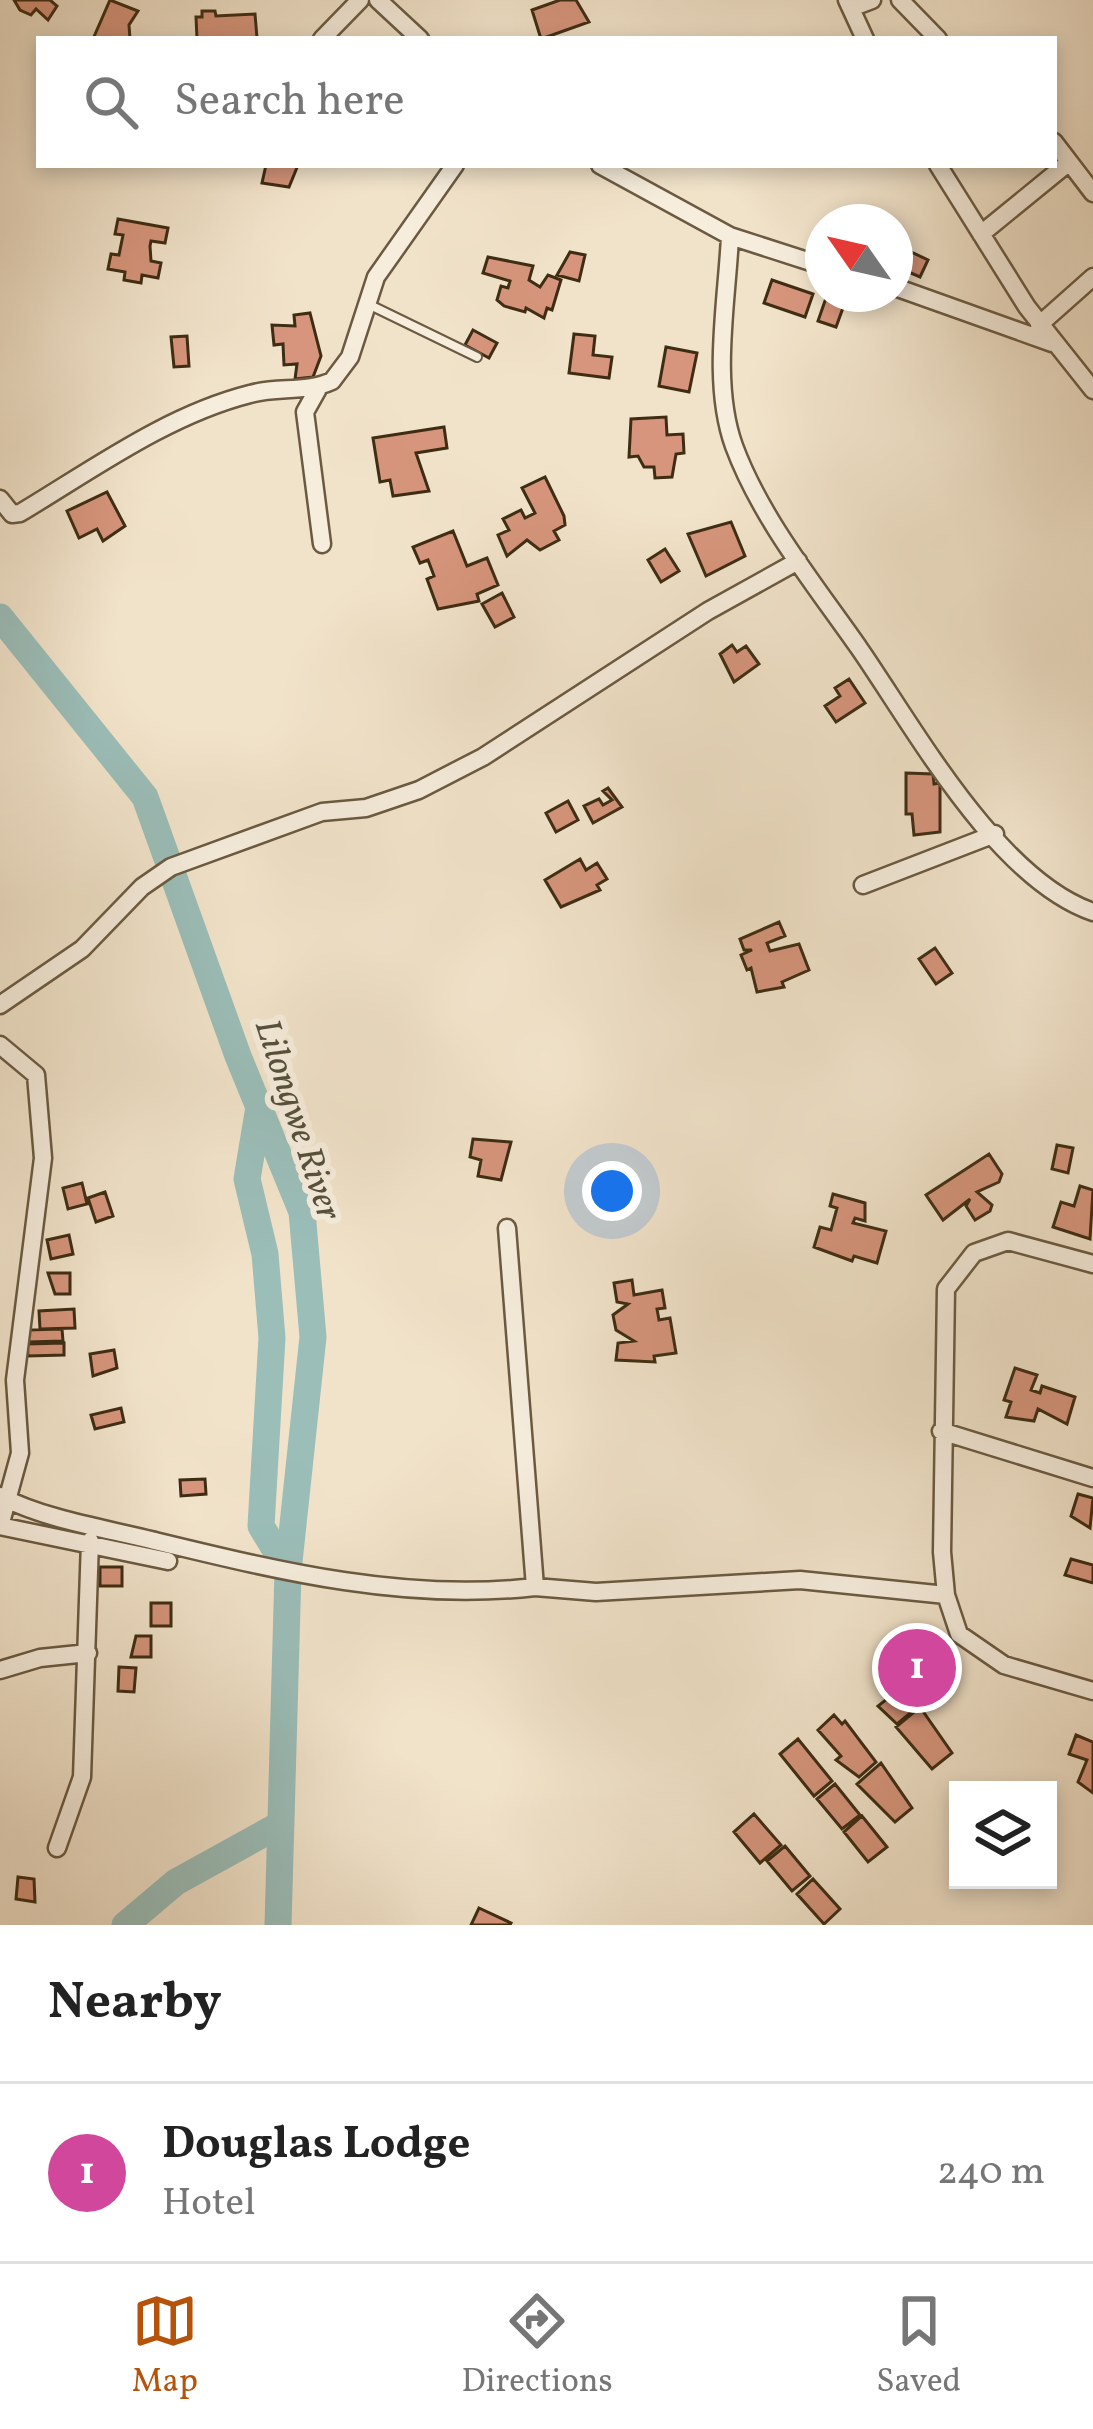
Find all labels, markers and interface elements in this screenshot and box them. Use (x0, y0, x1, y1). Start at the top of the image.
search box (36, 36, 1057, 168)
icon: search (78, 69, 144, 135)
text: Search here (174, 71, 405, 134)
north arrow (805, 204, 913, 312)
water label: Lilongwe River (240, 1013, 352, 1228)
your location (582, 1161, 642, 1221)
pin: 1 (878, 1623, 956, 1713)
map controls (949, 1781, 1057, 1889)
button: layers (949, 1781, 1057, 1889)
text: Nearby (48, 1968, 222, 2039)
text: Douglas Lodge (162, 2114, 471, 2177)
text: 1 (79, 2146, 95, 2200)
text: 240 m (937, 2146, 1045, 2200)
text: Hotel (162, 2177, 256, 2231)
tab: Map (132, 2288, 198, 2406)
tab: Directions (461, 2288, 613, 2406)
tab: Saved (876, 2288, 961, 2406)

